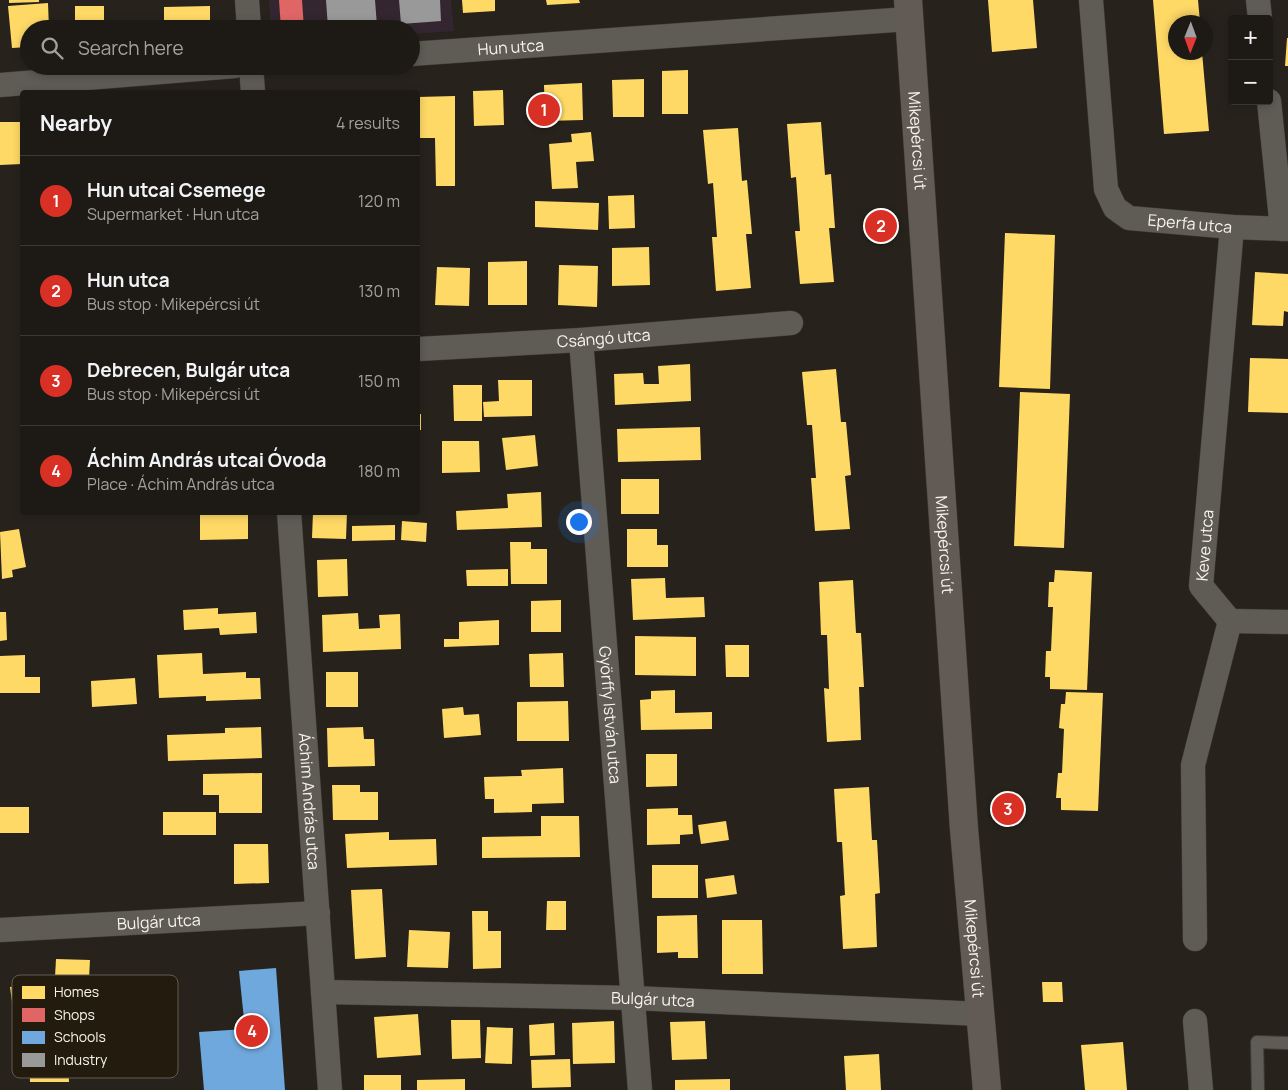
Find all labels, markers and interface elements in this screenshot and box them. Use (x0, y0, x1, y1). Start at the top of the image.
north arrow (1168, 15, 1213, 60)
map controls (1228, 15, 1273, 105)
button: + (1228, 15, 1273, 60)
search box (20, 20, 420, 75)
icon: search (38, 34, 66, 62)
street label: Hun utca (477, 34, 545, 60)
text: Search here (78, 35, 184, 61)
button: − (1228, 60, 1273, 105)
pin: 1 (528, 91, 560, 129)
street label: Mikepércsi út (903, 91, 932, 191)
text: Nearby (40, 109, 112, 137)
text: 4 results (336, 112, 400, 134)
text: Hun utcai Csemege (87, 177, 266, 203)
text: 1 (52, 190, 60, 212)
text: 120 m (358, 190, 400, 212)
text: Supermarket · Hun utca (87, 203, 259, 225)
pin: 2 (865, 207, 897, 245)
street label: Eperfa utca (1147, 209, 1233, 238)
text: Hun utca (87, 267, 170, 293)
text: 2 (51, 280, 61, 302)
text: 130 m (358, 280, 400, 302)
text: Bus stop · Mikepércsi út (87, 293, 260, 315)
street label: Csángó utca (556, 323, 651, 352)
text: Debrecen, Bulgár utca (87, 357, 290, 383)
text: 3 (51, 370, 61, 392)
text: 150 m (358, 370, 400, 392)
text: Bus stop · Mikepércsi út (87, 383, 260, 405)
text: Áchim András utcai Óvoda (87, 447, 327, 473)
text: 4 (51, 460, 61, 482)
text: 180 m (358, 460, 400, 482)
text: Place · Áchim András utca (87, 473, 275, 495)
street label: Mikepércsi út (930, 495, 959, 595)
your location (566, 509, 592, 535)
street label: Keve utca (1190, 509, 1219, 582)
street label: Györffy István utca (594, 645, 627, 785)
street label: Áchim András utca (294, 732, 325, 871)
pin: 3 (992, 790, 1024, 828)
street label: Mikepércsi út (959, 899, 990, 999)
street label: Bulgár utca (116, 908, 201, 935)
legend (12, 975, 178, 1078)
text: Homes (54, 982, 99, 1001)
street label: Bulgár utca (611, 987, 695, 1012)
text: Shops (54, 1005, 95, 1024)
pin: 4 (236, 1012, 268, 1050)
text: Schools (54, 1027, 106, 1046)
text: Industry (54, 1050, 108, 1069)

